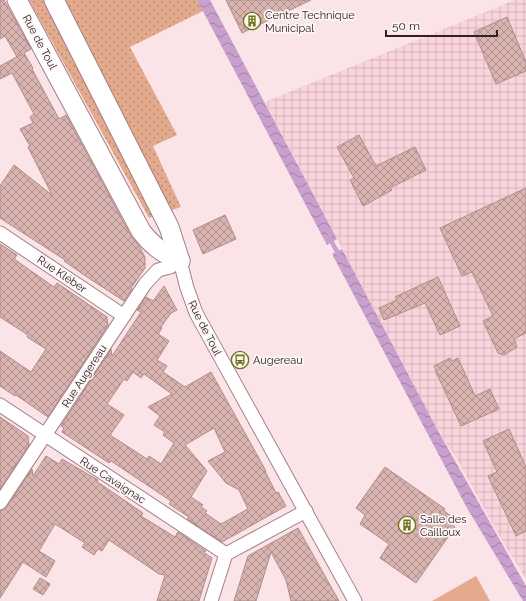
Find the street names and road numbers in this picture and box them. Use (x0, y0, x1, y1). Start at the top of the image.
street label: Rue de Toul (20, 13, 59, 72)
street label: Rue Kléber (35, 253, 89, 296)
street label: Rue de Toul (185, 298, 224, 358)
street label: Rue Augereau (59, 342, 110, 410)
street label: Rue Cavaignac (77, 454, 148, 506)

